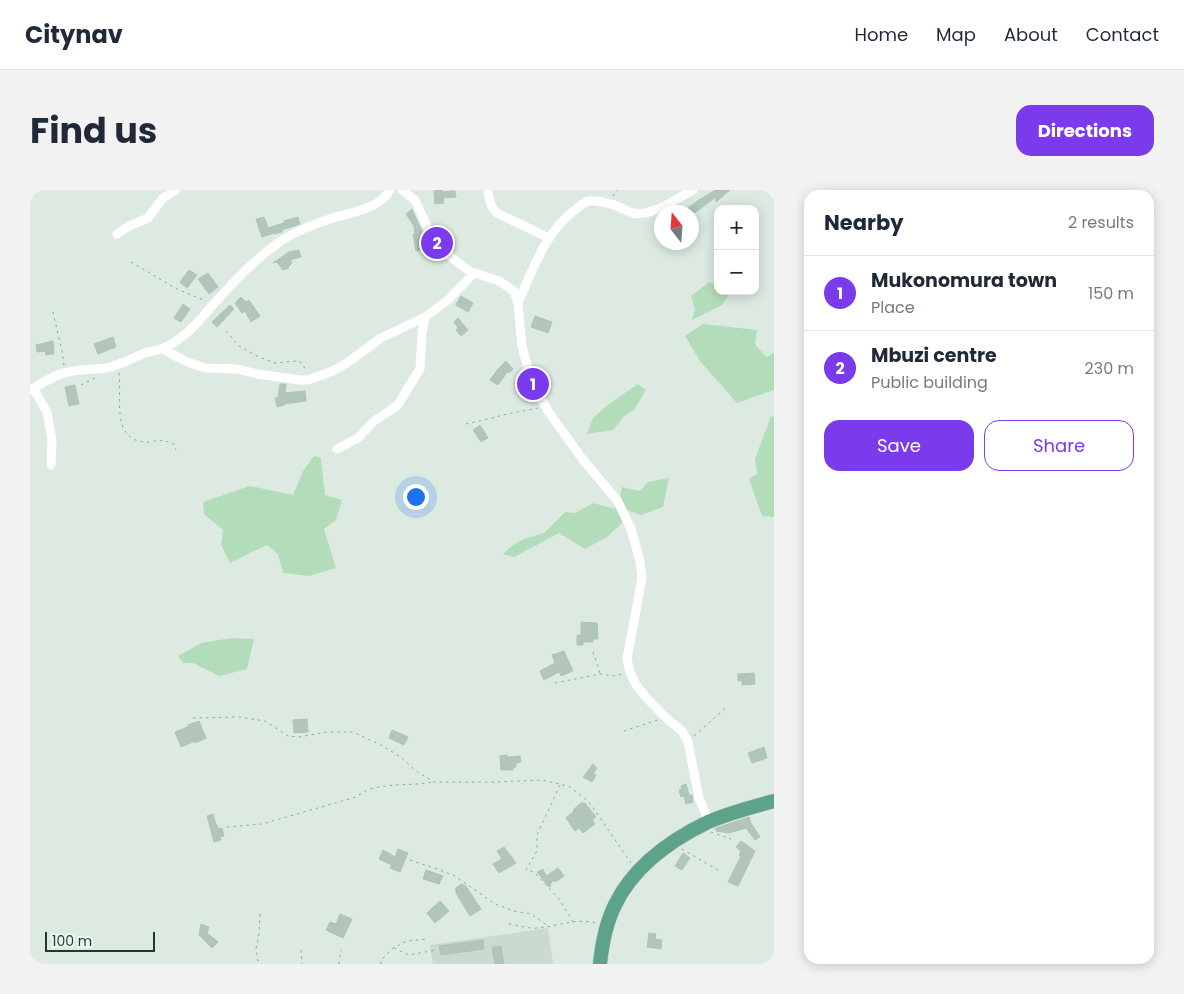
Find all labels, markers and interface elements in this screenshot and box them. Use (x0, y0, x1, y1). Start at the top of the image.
text: Citynav (25, 18, 123, 51)
text: Home (854, 22, 908, 47)
text: Map (936, 22, 976, 47)
text: About (1004, 22, 1058, 47)
text: Contact (1086, 22, 1159, 47)
button: Directions (1016, 105, 1154, 156)
text: Find us (30, 106, 157, 155)
north arrow (654, 205, 699, 250)
map controls (714, 205, 759, 295)
button: + (714, 205, 759, 250)
text: Nearby (824, 208, 904, 237)
text: 2 results (1068, 211, 1134, 234)
pin: 2 (421, 224, 453, 262)
button: − (714, 250, 759, 295)
text: Mukonomura town (871, 267, 1057, 294)
text: 1 (837, 282, 843, 305)
text: 150 m (1088, 282, 1134, 305)
text: Place (871, 296, 915, 319)
text: Mbuzi centre (871, 342, 997, 369)
text: 2 (835, 357, 845, 380)
text: 230 m (1085, 357, 1134, 380)
pin: 1 (517, 365, 549, 403)
text: Public building (871, 371, 988, 394)
button: Save (824, 420, 974, 471)
button: Share (984, 420, 1134, 471)
your location (403, 484, 429, 510)
scale bar (45, 929, 155, 952)
text: 100 m (52, 931, 92, 951)

